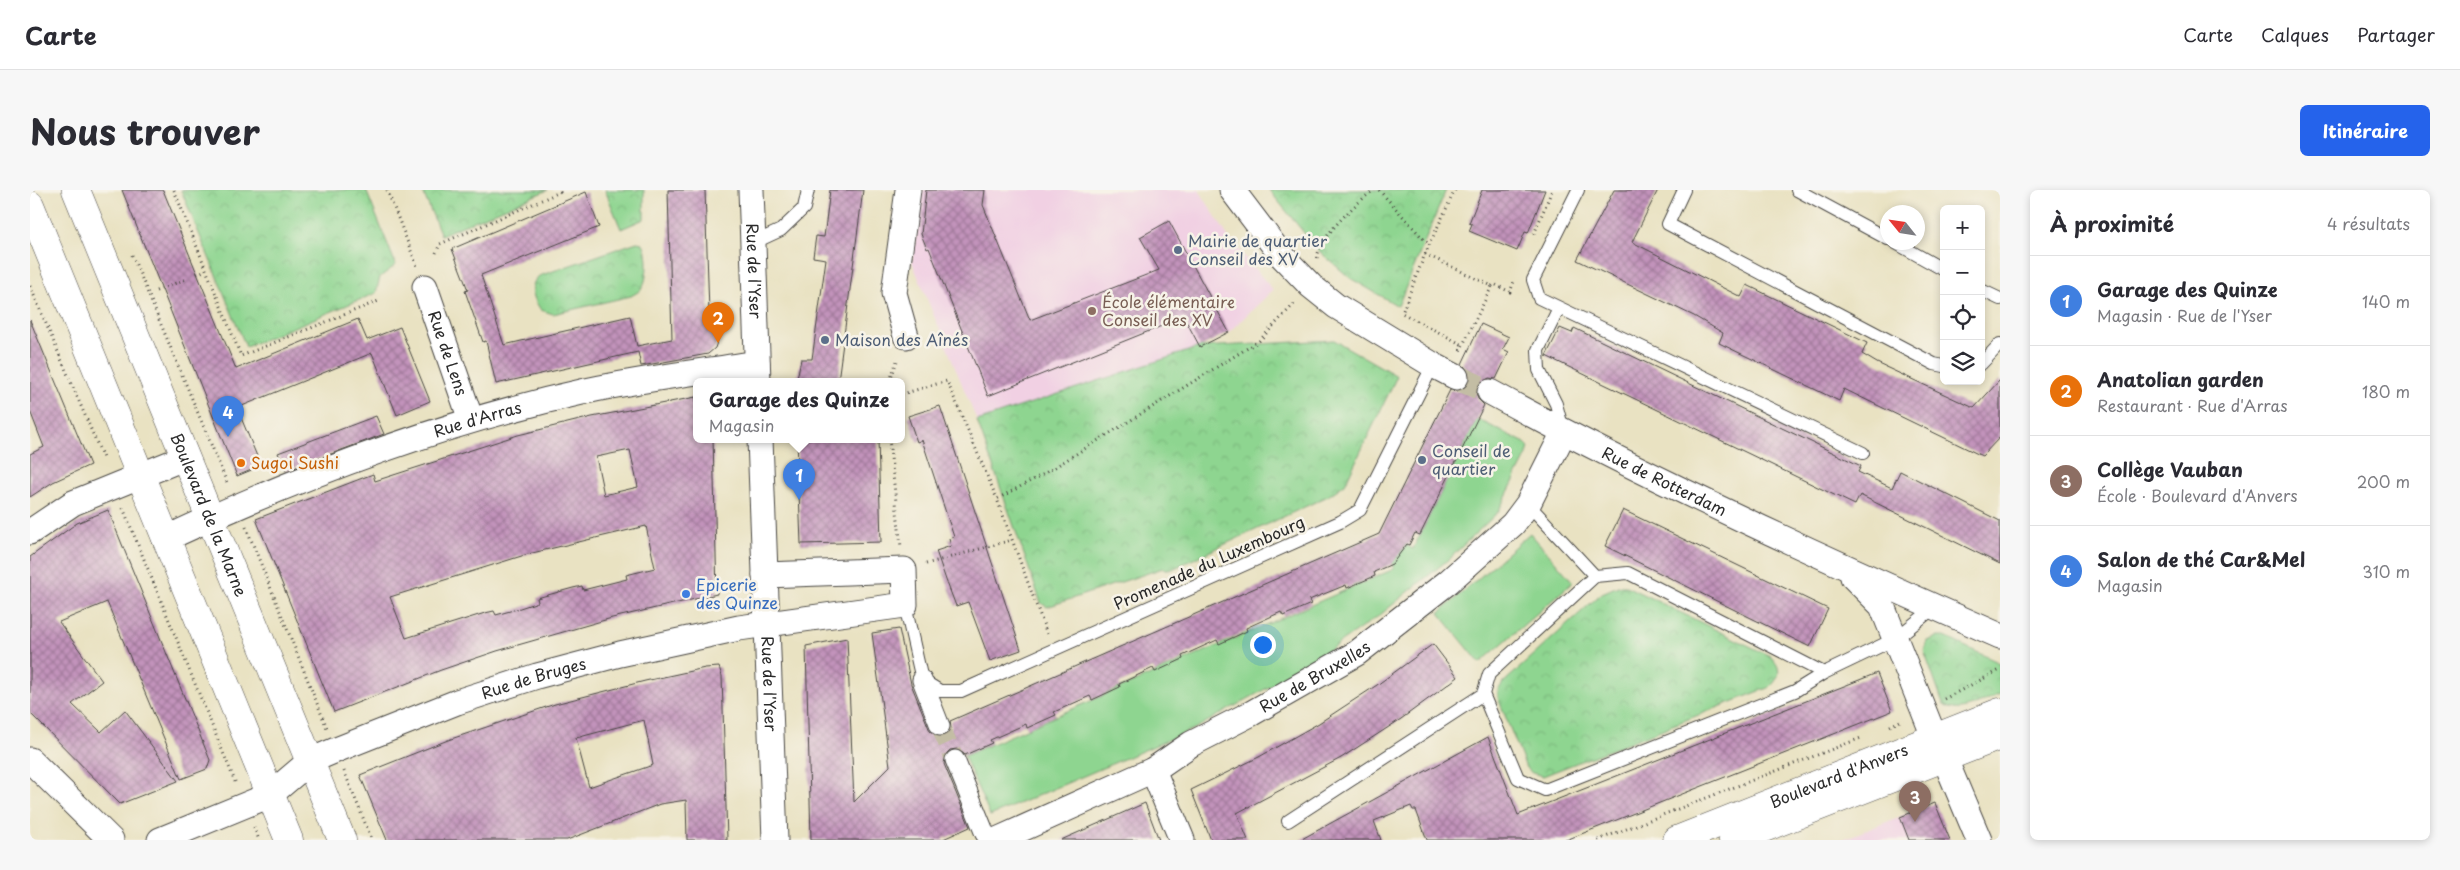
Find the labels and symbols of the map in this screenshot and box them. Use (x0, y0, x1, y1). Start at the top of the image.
north arrow (1880, 205, 1925, 250)
street label: Rue de l'Yser (741, 223, 769, 320)
place label: Mairie de quartier Conseil des XV (1188, 228, 1328, 270)
marker: Mairie de quartier Conseil des XV (1172, 244, 1184, 256)
place label: École élémentaire Conseil des XV (1102, 289, 1235, 331)
pin: 2 (702, 302, 734, 343)
marker: École élémentaire Conseil des XV (1086, 305, 1098, 317)
street label: Rue de Lens (423, 307, 475, 399)
place label: Maison des Aînés (835, 327, 968, 351)
marker: Maison des Aînés (819, 334, 831, 346)
street label: Rue d'Arras (430, 394, 524, 443)
pin: 4 (212, 396, 244, 437)
street label: Boulevard de la Marne (166, 429, 254, 600)
place label: Conseil de quartier (1432, 438, 1511, 480)
street label: Rue de Rotterdam (1598, 440, 1731, 521)
place label: Sugoi Sushi (251, 450, 339, 474)
marker: Conseil de quartier (1416, 454, 1428, 466)
marker: Sugoi Sushi (235, 457, 247, 469)
pin: 1 (783, 459, 815, 500)
street label: Promenade du Luxembourg (1109, 509, 1308, 615)
place label: Epicerie des Quinze (696, 572, 778, 614)
marker: Epicerie des Quinze (680, 588, 692, 600)
your location (1250, 632, 1276, 658)
street label: Rue de Bruxelles (1254, 634, 1375, 717)
street label: Rue de l'Yser (756, 636, 784, 732)
street label: Rue de Bruges (478, 651, 588, 704)
street label: Boulevard d'Anvers (1766, 737, 1911, 813)
pin: 3 (1899, 781, 1931, 822)

